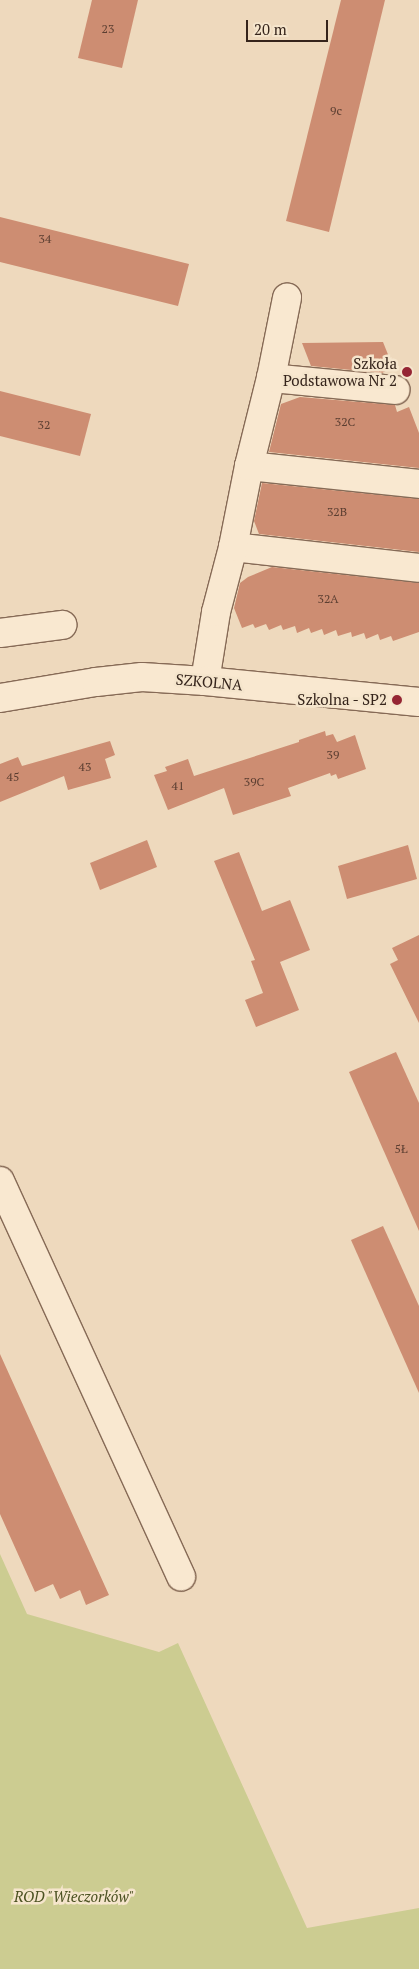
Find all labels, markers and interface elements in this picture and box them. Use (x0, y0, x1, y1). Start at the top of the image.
scale bar (249, 10, 332, 42)
text: 20 m (254, 19, 287, 39)
house number: 23 (102, 22, 114, 36)
house number: 9c (330, 104, 342, 118)
house number: 34 (39, 232, 51, 246)
place label: Szkoła Podstawowa Nr 2 (283, 354, 397, 389)
marker: Szkoła Podstawowa Nr 2 (401, 366, 413, 378)
house number: 32C (335, 415, 355, 429)
house number: 32 (38, 418, 50, 432)
house number: 32B (327, 505, 347, 519)
house number: 32A (318, 592, 338, 606)
street label: SZKOLNA (175, 670, 243, 694)
place label: Szkolna - SP2 (296, 691, 387, 709)
marker: Szkolna - SP2 (391, 694, 403, 706)
house number: 39 (327, 748, 339, 762)
house number: 43 (79, 760, 91, 774)
house number: 45 (7, 770, 19, 784)
house number: 39C (244, 775, 264, 789)
house number: 41 (172, 779, 184, 793)
house number: 5Ł (395, 1142, 407, 1156)
park label: ROD "Wieczorków" (14, 1888, 134, 1906)

